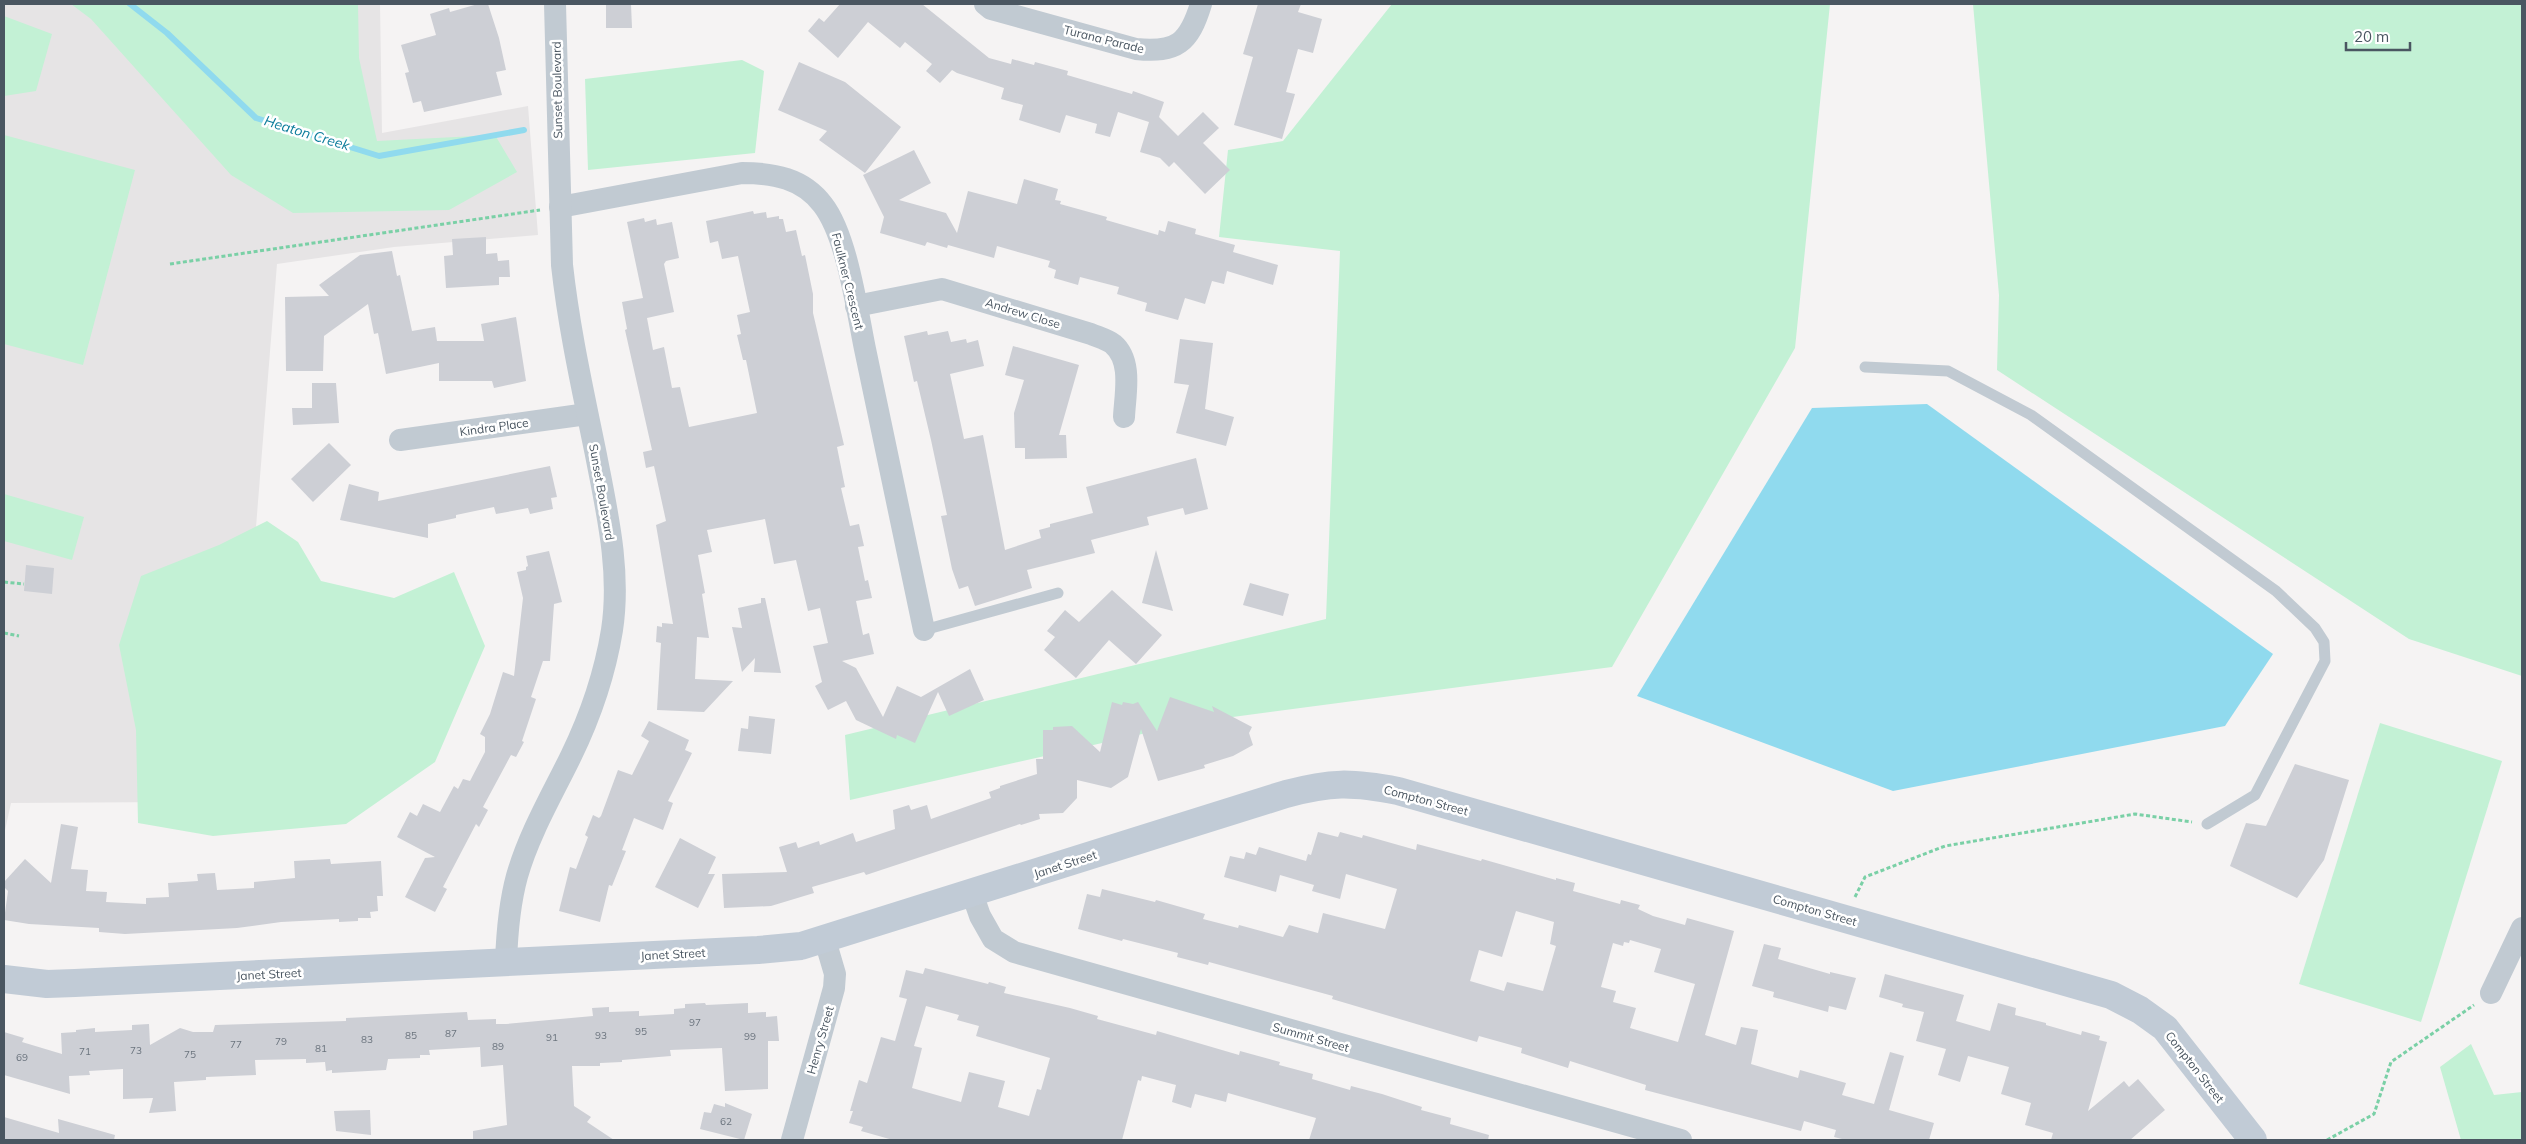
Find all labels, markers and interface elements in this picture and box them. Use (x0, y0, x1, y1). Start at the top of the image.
scale bar (2346, 20, 2410, 52)
street label: Turana Parade (1062, 22, 1146, 56)
text: 20 m (2354, 27, 2389, 46)
street label: Sunset Boulevard (549, 41, 565, 139)
water label: Heaton Creek (262, 111, 353, 155)
street label: Faulkner Crescent (829, 231, 867, 331)
street label: Andrew Close (984, 294, 1062, 332)
street label: Kindra Place (459, 415, 529, 439)
street label: Sunset Boulevard (586, 443, 618, 541)
street label: Compton Street (1382, 782, 1470, 818)
street label: Janet Street (1032, 847, 1098, 881)
street label: Compton Street (1771, 891, 1859, 929)
street label: Janet Street (640, 945, 706, 963)
street label: Janet Street (236, 965, 302, 983)
street label: Henry Street (803, 1004, 837, 1076)
house number: 97 (689, 1016, 701, 1029)
street label: Summit Street (1271, 1019, 1351, 1055)
house number: 95 (635, 1025, 647, 1038)
house number: 87 (445, 1027, 457, 1040)
street label: Compton Street (2162, 1028, 2228, 1106)
house number: 85 (405, 1029, 417, 1042)
house number: 93 (595, 1029, 607, 1042)
house number: 99 (744, 1030, 756, 1043)
house number: 91 (546, 1031, 558, 1044)
house number: 83 (361, 1033, 373, 1046)
house number: 79 (275, 1035, 287, 1048)
house number: 77 (230, 1038, 242, 1051)
house number: 89 (492, 1040, 504, 1053)
house number: 81 (315, 1042, 327, 1055)
house number: 73 (130, 1044, 142, 1057)
house number: 71 (79, 1045, 91, 1058)
house number: 75 (184, 1048, 196, 1061)
house number: 69 (16, 1051, 28, 1064)
house number: 62 (720, 1115, 732, 1128)

